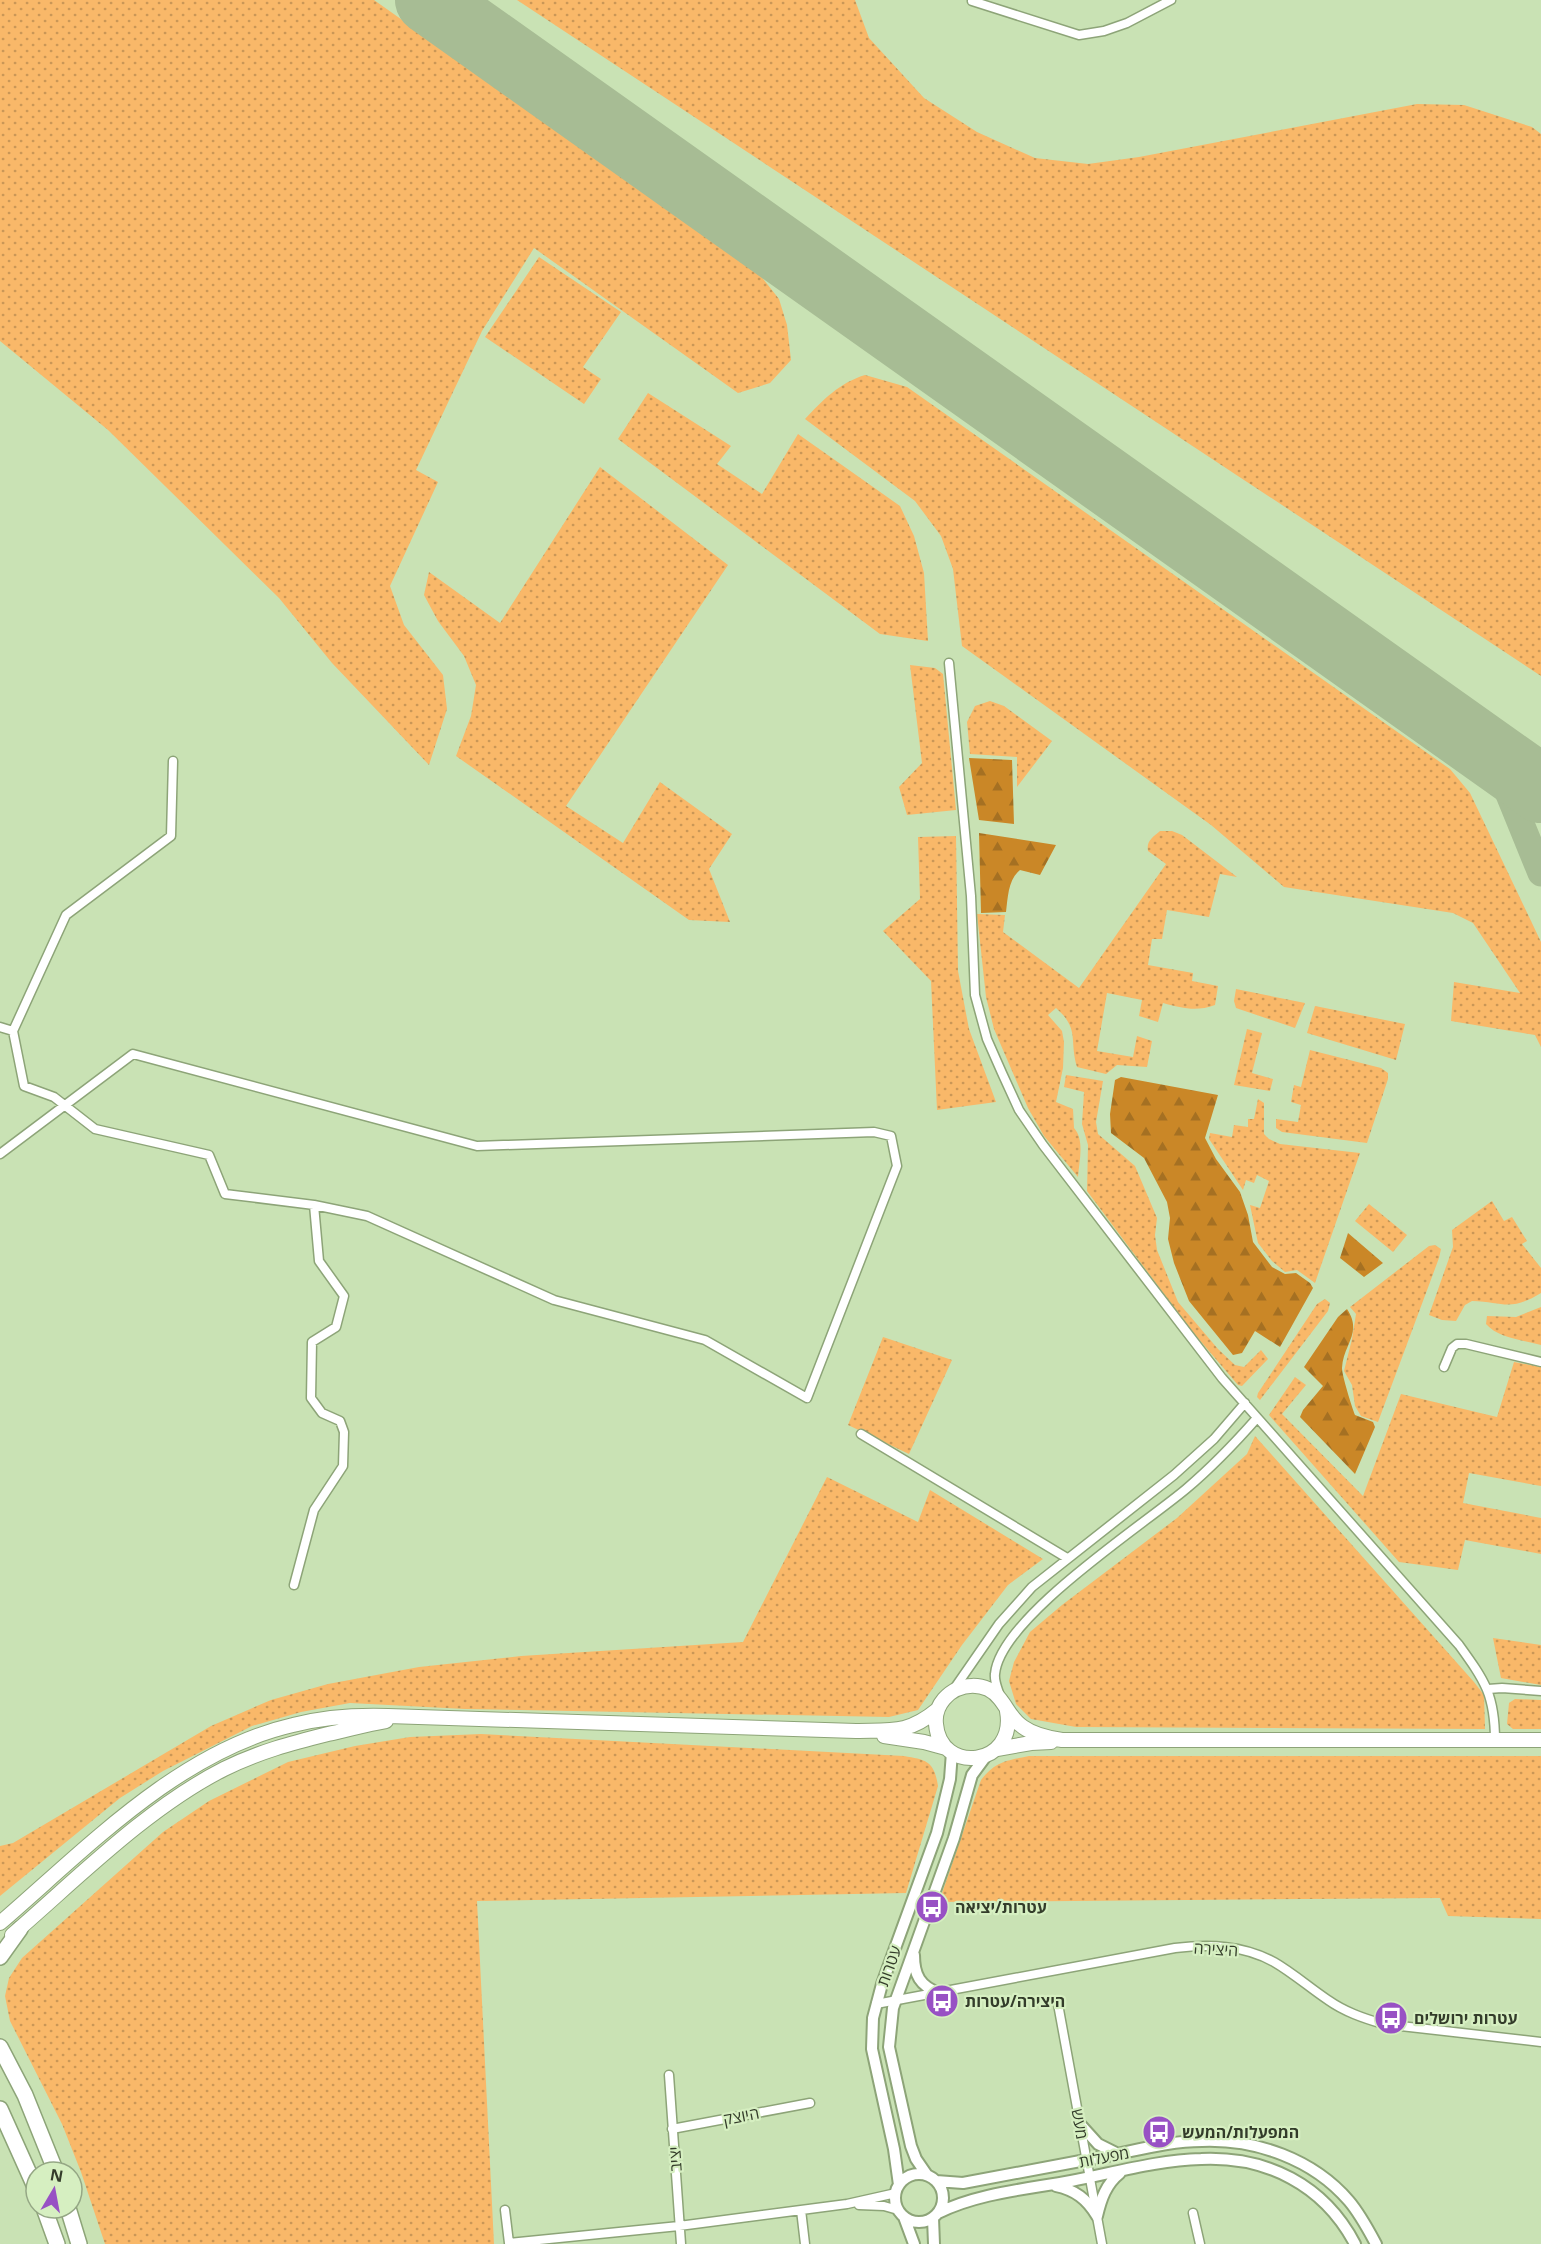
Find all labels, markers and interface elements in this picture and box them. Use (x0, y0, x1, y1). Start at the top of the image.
bus stop icon: עטרות/יציאה (914, 1889, 950, 1925)
place label: עטרות/יציאה (955, 1896, 1047, 1918)
street label: היצירה (1193, 1936, 1239, 1962)
street label: עטרות (872, 1943, 906, 1989)
bus stop icon: היצירה/עטרות (924, 1983, 960, 2019)
place label: היצירה/עטרות (965, 1990, 1065, 2012)
bus stop icon: עטרות ירושלים (1373, 2000, 1409, 2036)
place label: עטרות ירושלים (1414, 2007, 1518, 2029)
street label: היוצק (721, 2102, 761, 2130)
street label: מעש (1067, 2107, 1093, 2141)
bus stop icon: המפעלות/המעש (1141, 2114, 1177, 2150)
place label: המפעלות/המעש (1182, 2121, 1299, 2143)
street label: מפעלות (1077, 2141, 1131, 2173)
street label: יציב (663, 2146, 687, 2172)
north arrow (24, 2160, 84, 2220)
text: N (48, 2163, 65, 2187)

